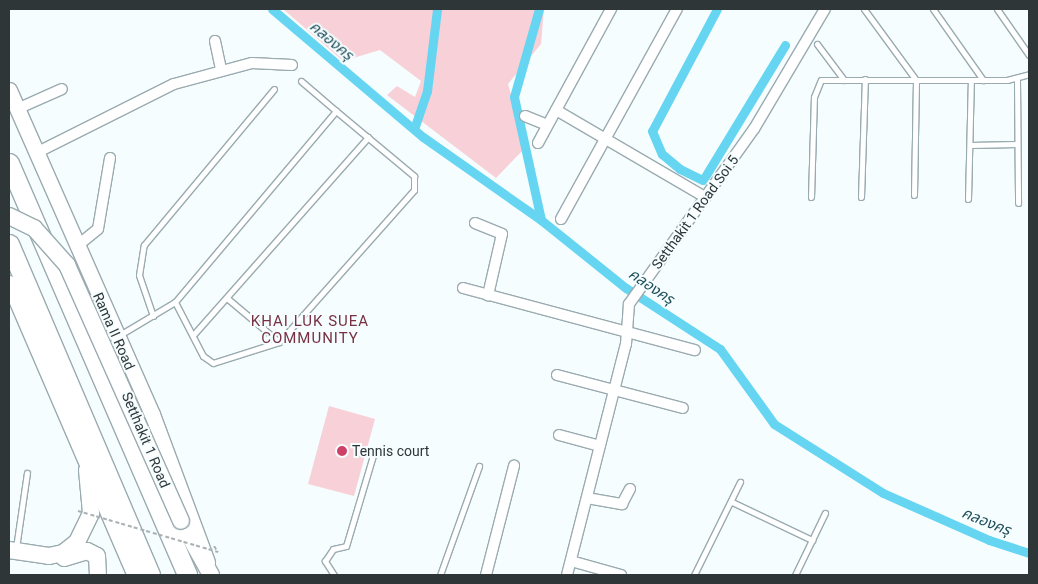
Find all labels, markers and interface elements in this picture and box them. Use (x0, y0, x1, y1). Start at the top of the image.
water label: คลองครุ (306, 18, 356, 64)
street label: Setthakit 1 Road Soi 5 (648, 152, 742, 272)
water label: คลองครุ (625, 265, 677, 309)
street label: Rama II Road (89, 290, 139, 372)
district label: KHAI LUK SUEA COMMUNITY (249, 312, 371, 347)
street label: Setthakit 1 Road (118, 390, 174, 490)
place label: Tennis court (352, 443, 429, 459)
marker: Tennis court (336, 445, 348, 457)
water label: คลองครุ (959, 504, 1013, 540)

